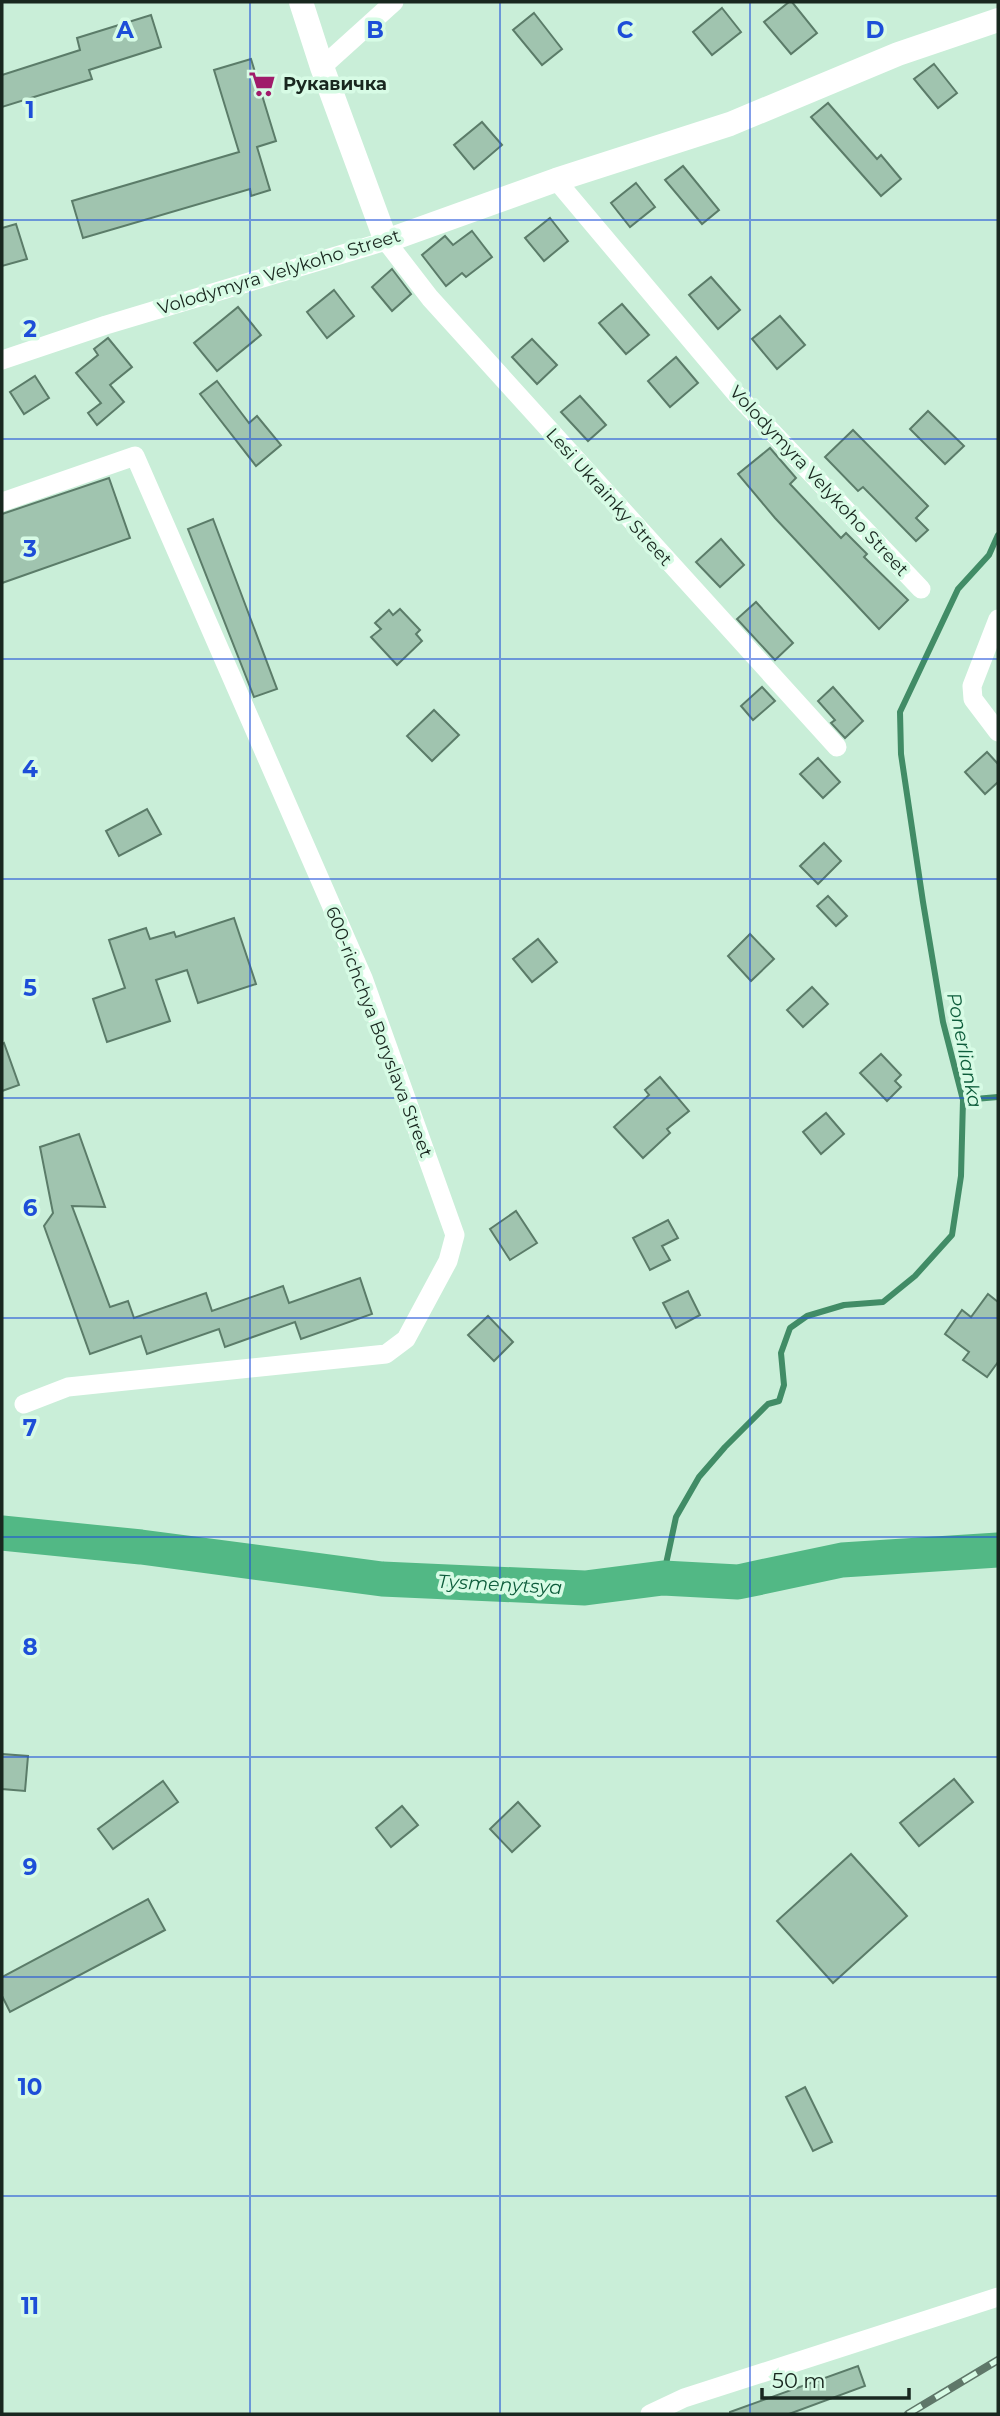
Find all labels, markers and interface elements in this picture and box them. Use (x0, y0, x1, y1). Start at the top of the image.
text: A (115, 16, 134, 44)
text: B (366, 16, 384, 44)
text: C (617, 16, 634, 44)
text: D (866, 16, 885, 44)
supermarket icon: Рукавичка (247, 69, 277, 99)
place label: Рукавичка (283, 73, 387, 95)
text: 1 (25, 96, 35, 124)
street label: Volodymyra Velykoho Street (155, 225, 403, 319)
text: 2 (23, 315, 37, 343)
street label: Volodymyra Velykoho Street (725, 381, 913, 581)
street label: Lesi Ukrainky Street (541, 424, 677, 570)
text: 3 (22, 535, 37, 563)
text: 4 (22, 755, 38, 783)
street label: 600-richchya Boryslava Street (321, 903, 437, 1161)
text: 5 (23, 974, 37, 1002)
water label: Ponerlianka (942, 991, 987, 1110)
text: 6 (23, 1194, 38, 1222)
text: 7 (23, 1414, 37, 1442)
water label: Tysmenytsya (437, 1570, 563, 1599)
text: 8 (22, 1633, 38, 1661)
text: 9 (23, 1853, 37, 1881)
text: 10 (18, 2073, 42, 2101)
text: 11 (21, 2292, 39, 2320)
scale bar (762, 2356, 909, 2400)
text: 50 m (772, 2368, 826, 2393)

